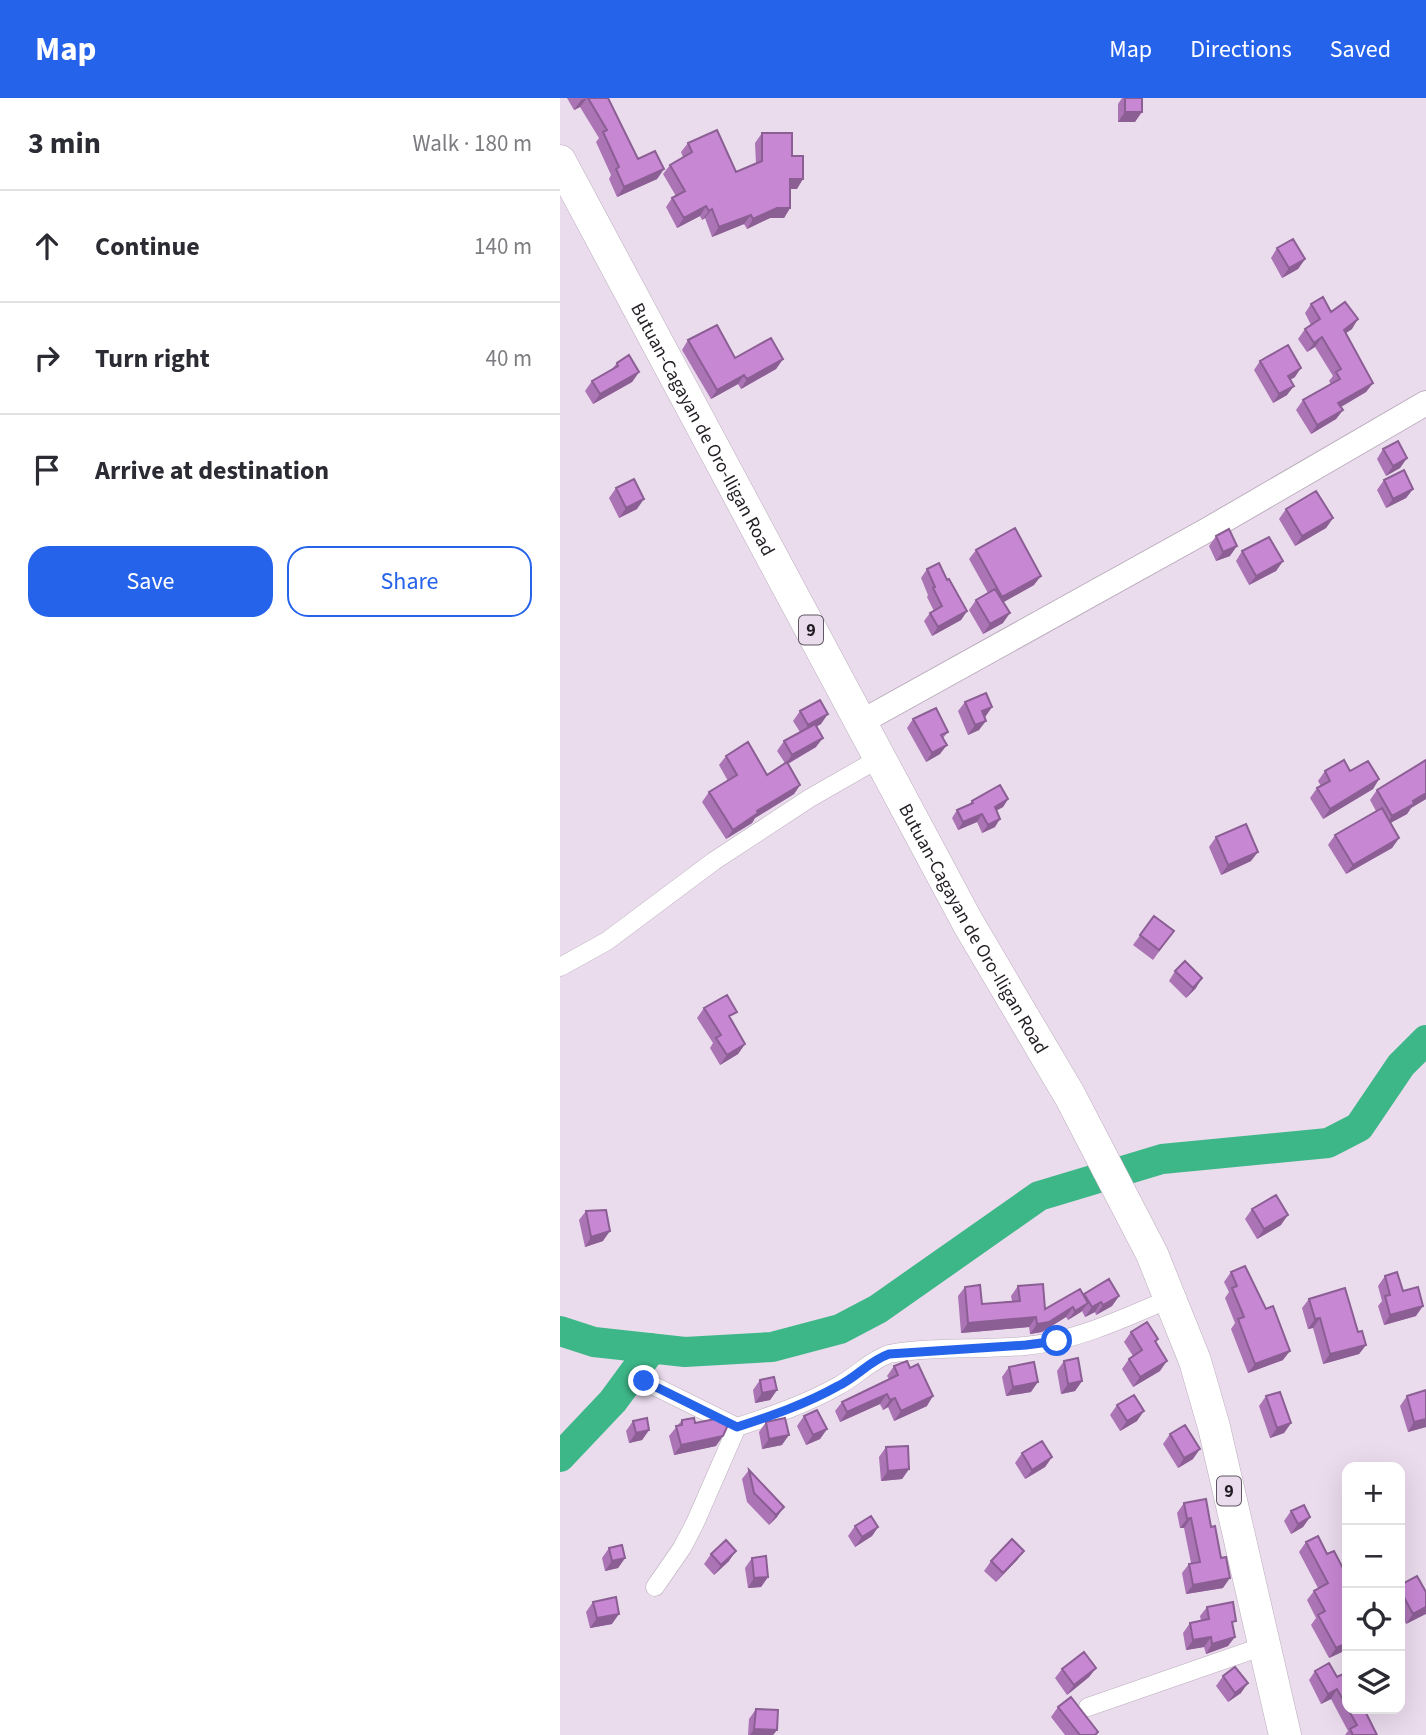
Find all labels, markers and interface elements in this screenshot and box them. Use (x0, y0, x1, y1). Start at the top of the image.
text: Map (35, 26, 96, 73)
text: Map (1109, 32, 1152, 67)
text: Directions (1190, 32, 1292, 67)
text: Saved (1330, 32, 1391, 67)
text: 3 min (28, 122, 101, 165)
text: Walk · 180 m (413, 127, 532, 160)
icon: ahead (28, 227, 66, 265)
text: Continue (95, 228, 200, 265)
text: 140 m (474, 230, 532, 263)
street label: Butuan-Cagayan de Oro-Iligan Road (623, 298, 781, 561)
icon: right (28, 339, 66, 377)
text: Turn right (95, 340, 210, 377)
text: 40 m (485, 342, 532, 375)
icon: arrive (28, 451, 66, 489)
text: Arrive at destination (95, 452, 329, 489)
button: Save (28, 546, 273, 617)
button: Share (287, 546, 532, 617)
road number: 9 (799, 616, 823, 644)
street label: Butuan-Cagayan de Oro-Iligan Road (891, 799, 1054, 1059)
route start (1041, 1325, 1072, 1356)
route end (628, 1365, 659, 1396)
map controls (1342, 1462, 1405, 1714)
button: + (1342, 1462, 1405, 1525)
road number: 9 (1217, 1476, 1241, 1506)
button: − (1342, 1525, 1405, 1588)
button: locate (1342, 1588, 1405, 1651)
button: layers (1342, 1651, 1405, 1714)

